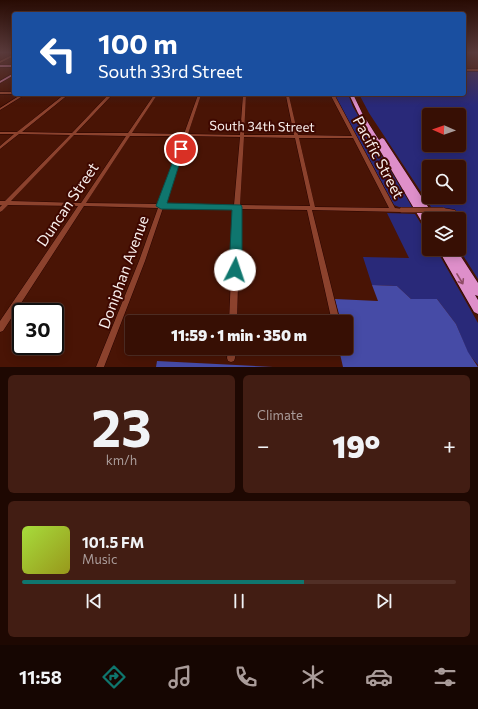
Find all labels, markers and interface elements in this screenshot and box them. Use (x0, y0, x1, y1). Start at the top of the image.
text: 100 m (98, 26, 178, 60)
icon: left (32, 28, 84, 80)
text: South 33rd Street (98, 60, 243, 82)
north arrow (422, 108, 466, 152)
map controls (422, 108, 466, 256)
street label: Pacific Street (350, 113, 408, 201)
street label: South 34th Street (209, 117, 315, 135)
pin (164, 132, 198, 166)
icon: arrive (170, 138, 192, 160)
street label: Duncan Street (32, 159, 102, 249)
button: search (422, 160, 466, 204)
button: layers (422, 212, 466, 256)
street label: Doniphan Avenue (94, 213, 152, 331)
position arrow (214, 249, 256, 291)
one-way arrow (456, 273, 464, 284)
speed limit sign: 30 (12, 303, 64, 355)
text: 11:59 · 1 min · 350 m (171, 326, 307, 344)
text: 23 (92, 394, 151, 458)
text: Climate (257, 407, 303, 423)
text: 19° (332, 427, 380, 464)
text: − (257, 432, 270, 459)
text: + (443, 432, 456, 459)
text: km/h (106, 452, 137, 468)
text: 101.5 FM (82, 533, 144, 551)
text: Music (82, 551, 117, 567)
icon: previous (83, 590, 105, 612)
icon: pause (228, 590, 250, 612)
icon: next (373, 590, 395, 612)
icon: directions (100, 663, 128, 691)
icon: music (166, 663, 194, 691)
icon: phone (232, 663, 260, 691)
icon: climate (299, 663, 327, 691)
icon: car (365, 663, 393, 691)
icon: filters (431, 663, 459, 691)
text: 11:58 (19, 666, 62, 688)

